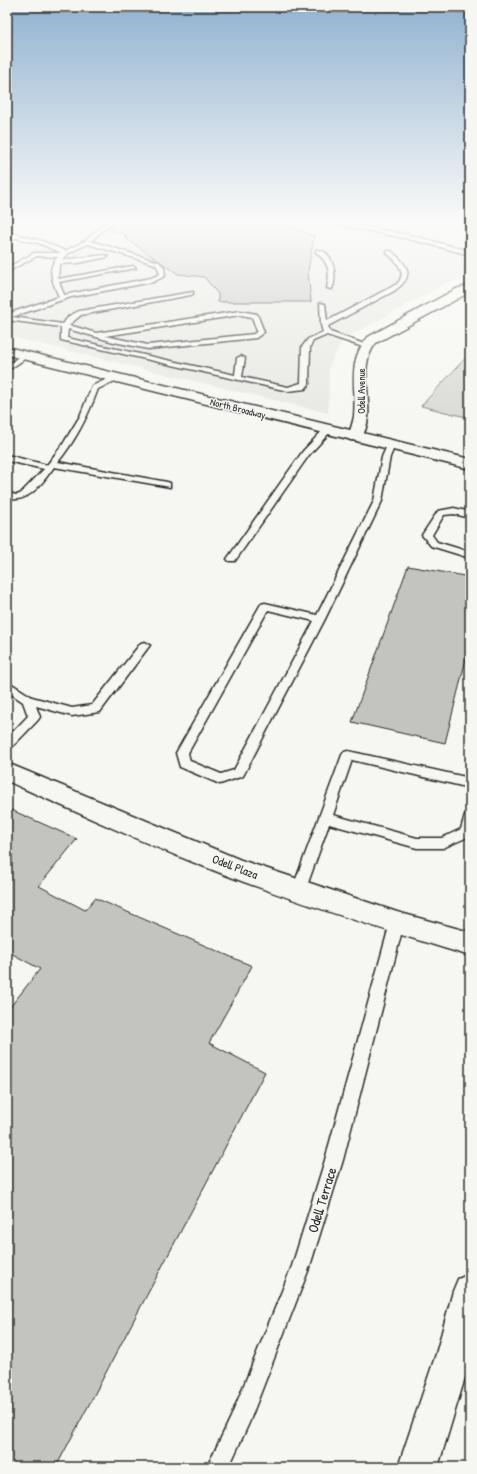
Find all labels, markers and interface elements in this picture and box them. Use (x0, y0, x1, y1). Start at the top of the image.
street label: Odell Avenue (355, 368, 368, 414)
street label: North Broadway (209, 395, 267, 422)
street label: Odell Plaza (210, 850, 261, 883)
street label: Odell Terrace (303, 1164, 341, 1235)

